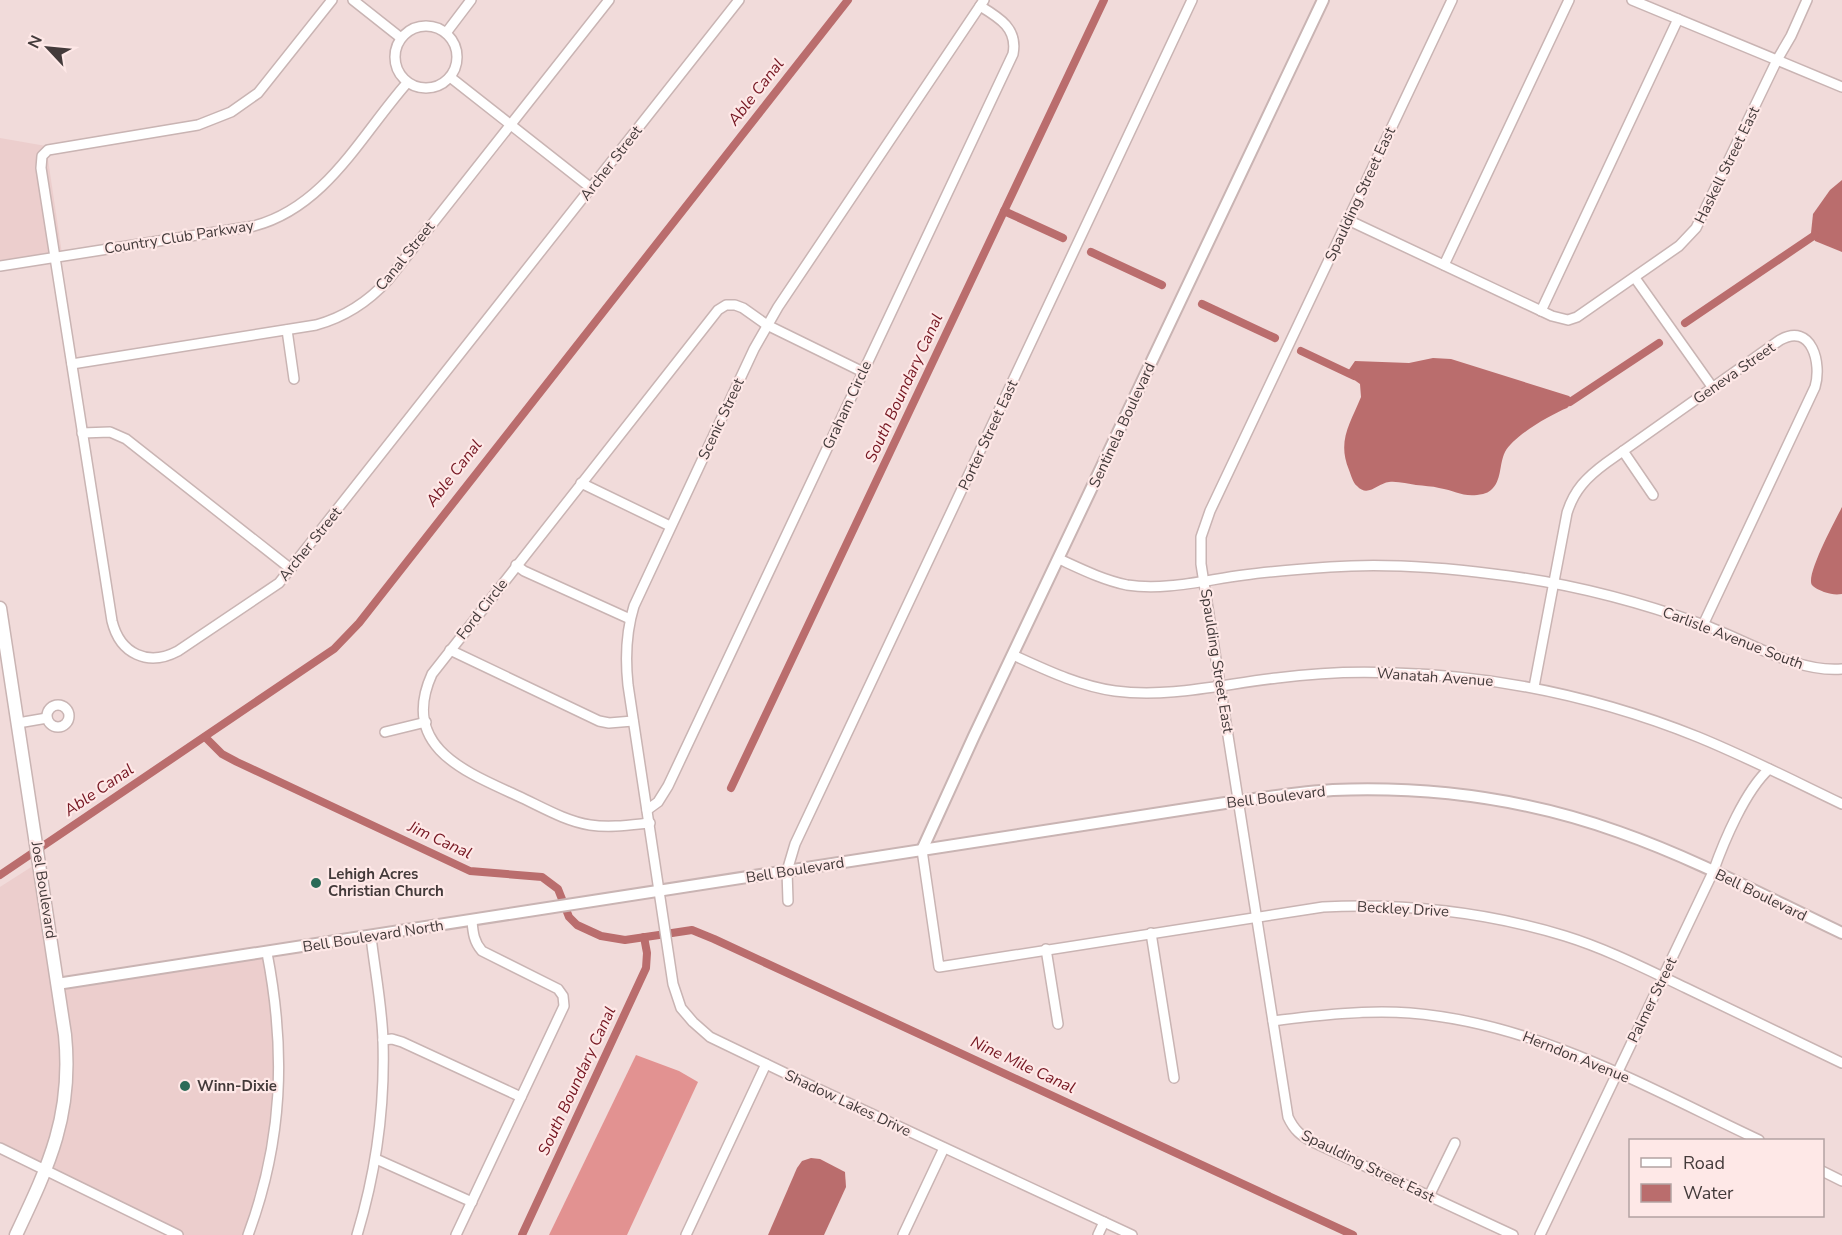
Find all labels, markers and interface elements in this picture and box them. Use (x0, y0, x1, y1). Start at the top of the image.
north arrow (18, 18, 78, 78)
text: N (23, 32, 48, 52)
water label: Able Canal (722, 54, 789, 131)
street label: Haskell Street East (1690, 102, 1764, 227)
street label: Archer Street (575, 121, 647, 205)
street label: Spaulding Street East (1320, 123, 1400, 264)
street label: Country Club Parkway (103, 215, 255, 259)
street label: Canal Street (371, 217, 440, 295)
water label: South Boundary Canal (860, 310, 948, 466)
street label: Geneva Street (1689, 337, 1779, 409)
street label: Graham Circle (818, 358, 876, 452)
street label: Sentinela Boulevard (1084, 359, 1160, 491)
street label: Scenic Street (693, 374, 749, 463)
street label: Porter Street East (954, 376, 1023, 493)
water label: Able Canal (420, 435, 487, 512)
street label: Archer Street (274, 502, 346, 585)
street label: Ford Circle (452, 574, 512, 644)
street label: Spaulding Street East (1196, 587, 1238, 735)
street label: Carlisle Avenue South (1660, 602, 1806, 674)
street label: Wanatah Avenue (1376, 663, 1494, 691)
water label: Able Canal (59, 758, 138, 822)
street label: Bell Boulevard (1225, 781, 1327, 813)
water label: Jim Canal (404, 815, 476, 864)
street label: Joel Boulevard (26, 839, 62, 940)
street label: Bell Boulevard (744, 852, 846, 888)
place label: Lehigh Acres Christian Church (328, 864, 444, 901)
street label: Bell Boulevard (1712, 864, 1810, 926)
marker: Lehigh Acres Christian Church (309, 876, 323, 890)
street label: Beckley Drive (1357, 897, 1449, 921)
street label: Bell Boulevard North (301, 915, 445, 957)
street label: Palmer Street (1623, 953, 1682, 1046)
water label: South Boundary Canal (533, 1003, 621, 1159)
street label: Herndon Avenue (1519, 1026, 1633, 1088)
water label: Nine Mile Canal (967, 1031, 1079, 1099)
street label: Shadow Lakes Drive (782, 1065, 914, 1141)
place label: Winn-Dixie (197, 1076, 277, 1096)
marker: Winn-Dixie (178, 1079, 192, 1093)
street label: Spaulding Street East (1298, 1125, 1439, 1207)
legend (1629, 1139, 1824, 1217)
text: Road (1683, 1151, 1725, 1175)
text: Water (1683, 1181, 1734, 1205)

